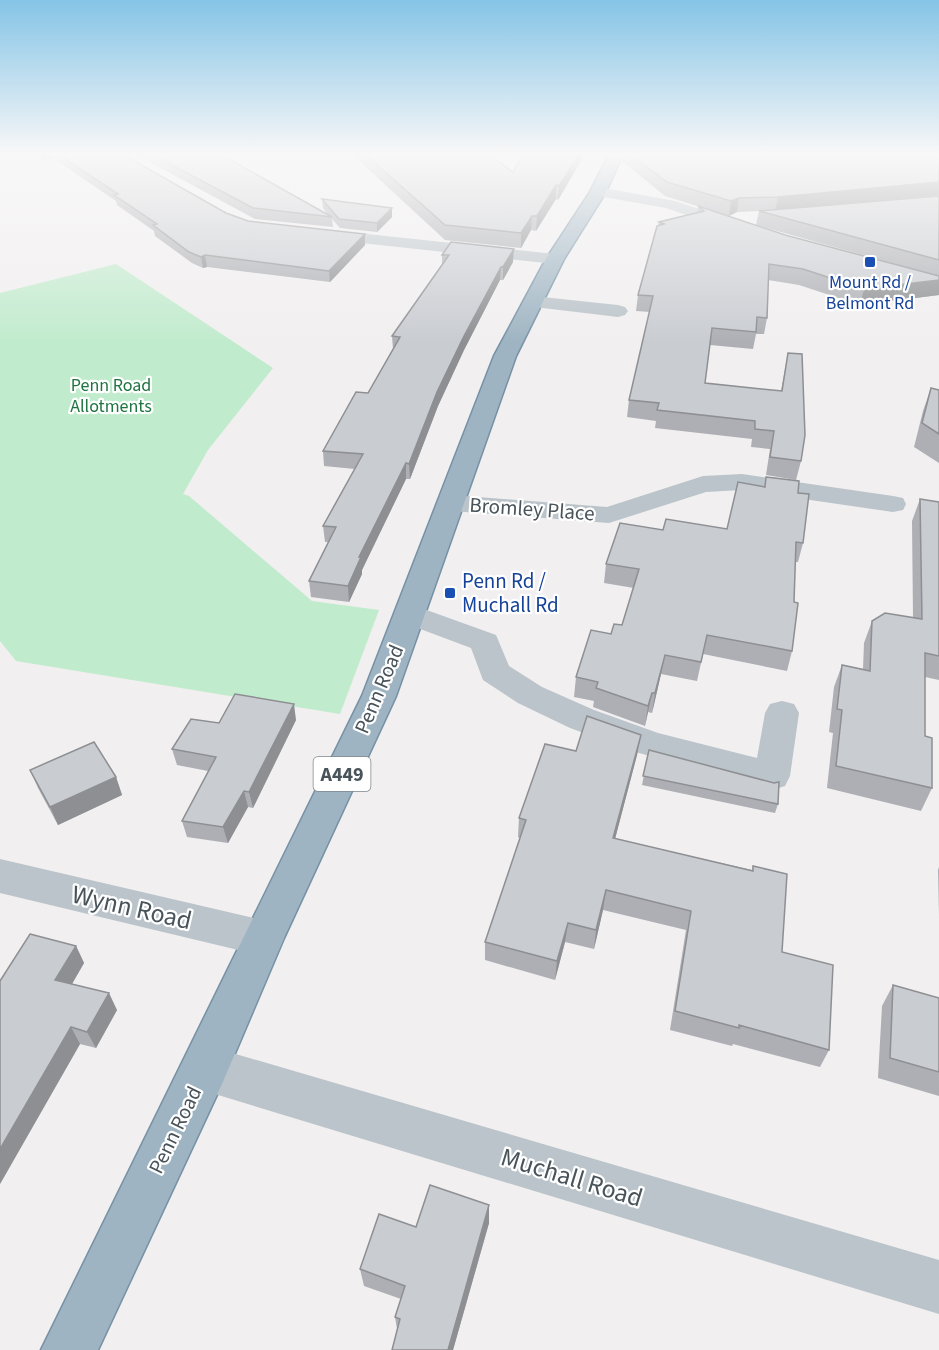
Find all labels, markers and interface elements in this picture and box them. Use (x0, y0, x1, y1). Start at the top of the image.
marker: Mount Rd / Belmont Rd (863, 255, 877, 269)
place label: Mount Rd / Belmont Rd (826, 270, 914, 316)
park label: Penn Road Allotments (70, 373, 152, 419)
street label: Bromley Place (468, 490, 596, 528)
place label: Penn Rd / Muchall Rd (462, 566, 559, 620)
marker: Penn Rd / Muchall Rd (443, 586, 457, 600)
street label: Penn Road (347, 640, 411, 738)
road number: A449 (314, 757, 370, 791)
street label: Wynn Road (68, 876, 196, 939)
street label: Penn Road (141, 1081, 209, 1179)
street label: Muchall Road (496, 1138, 647, 1217)

